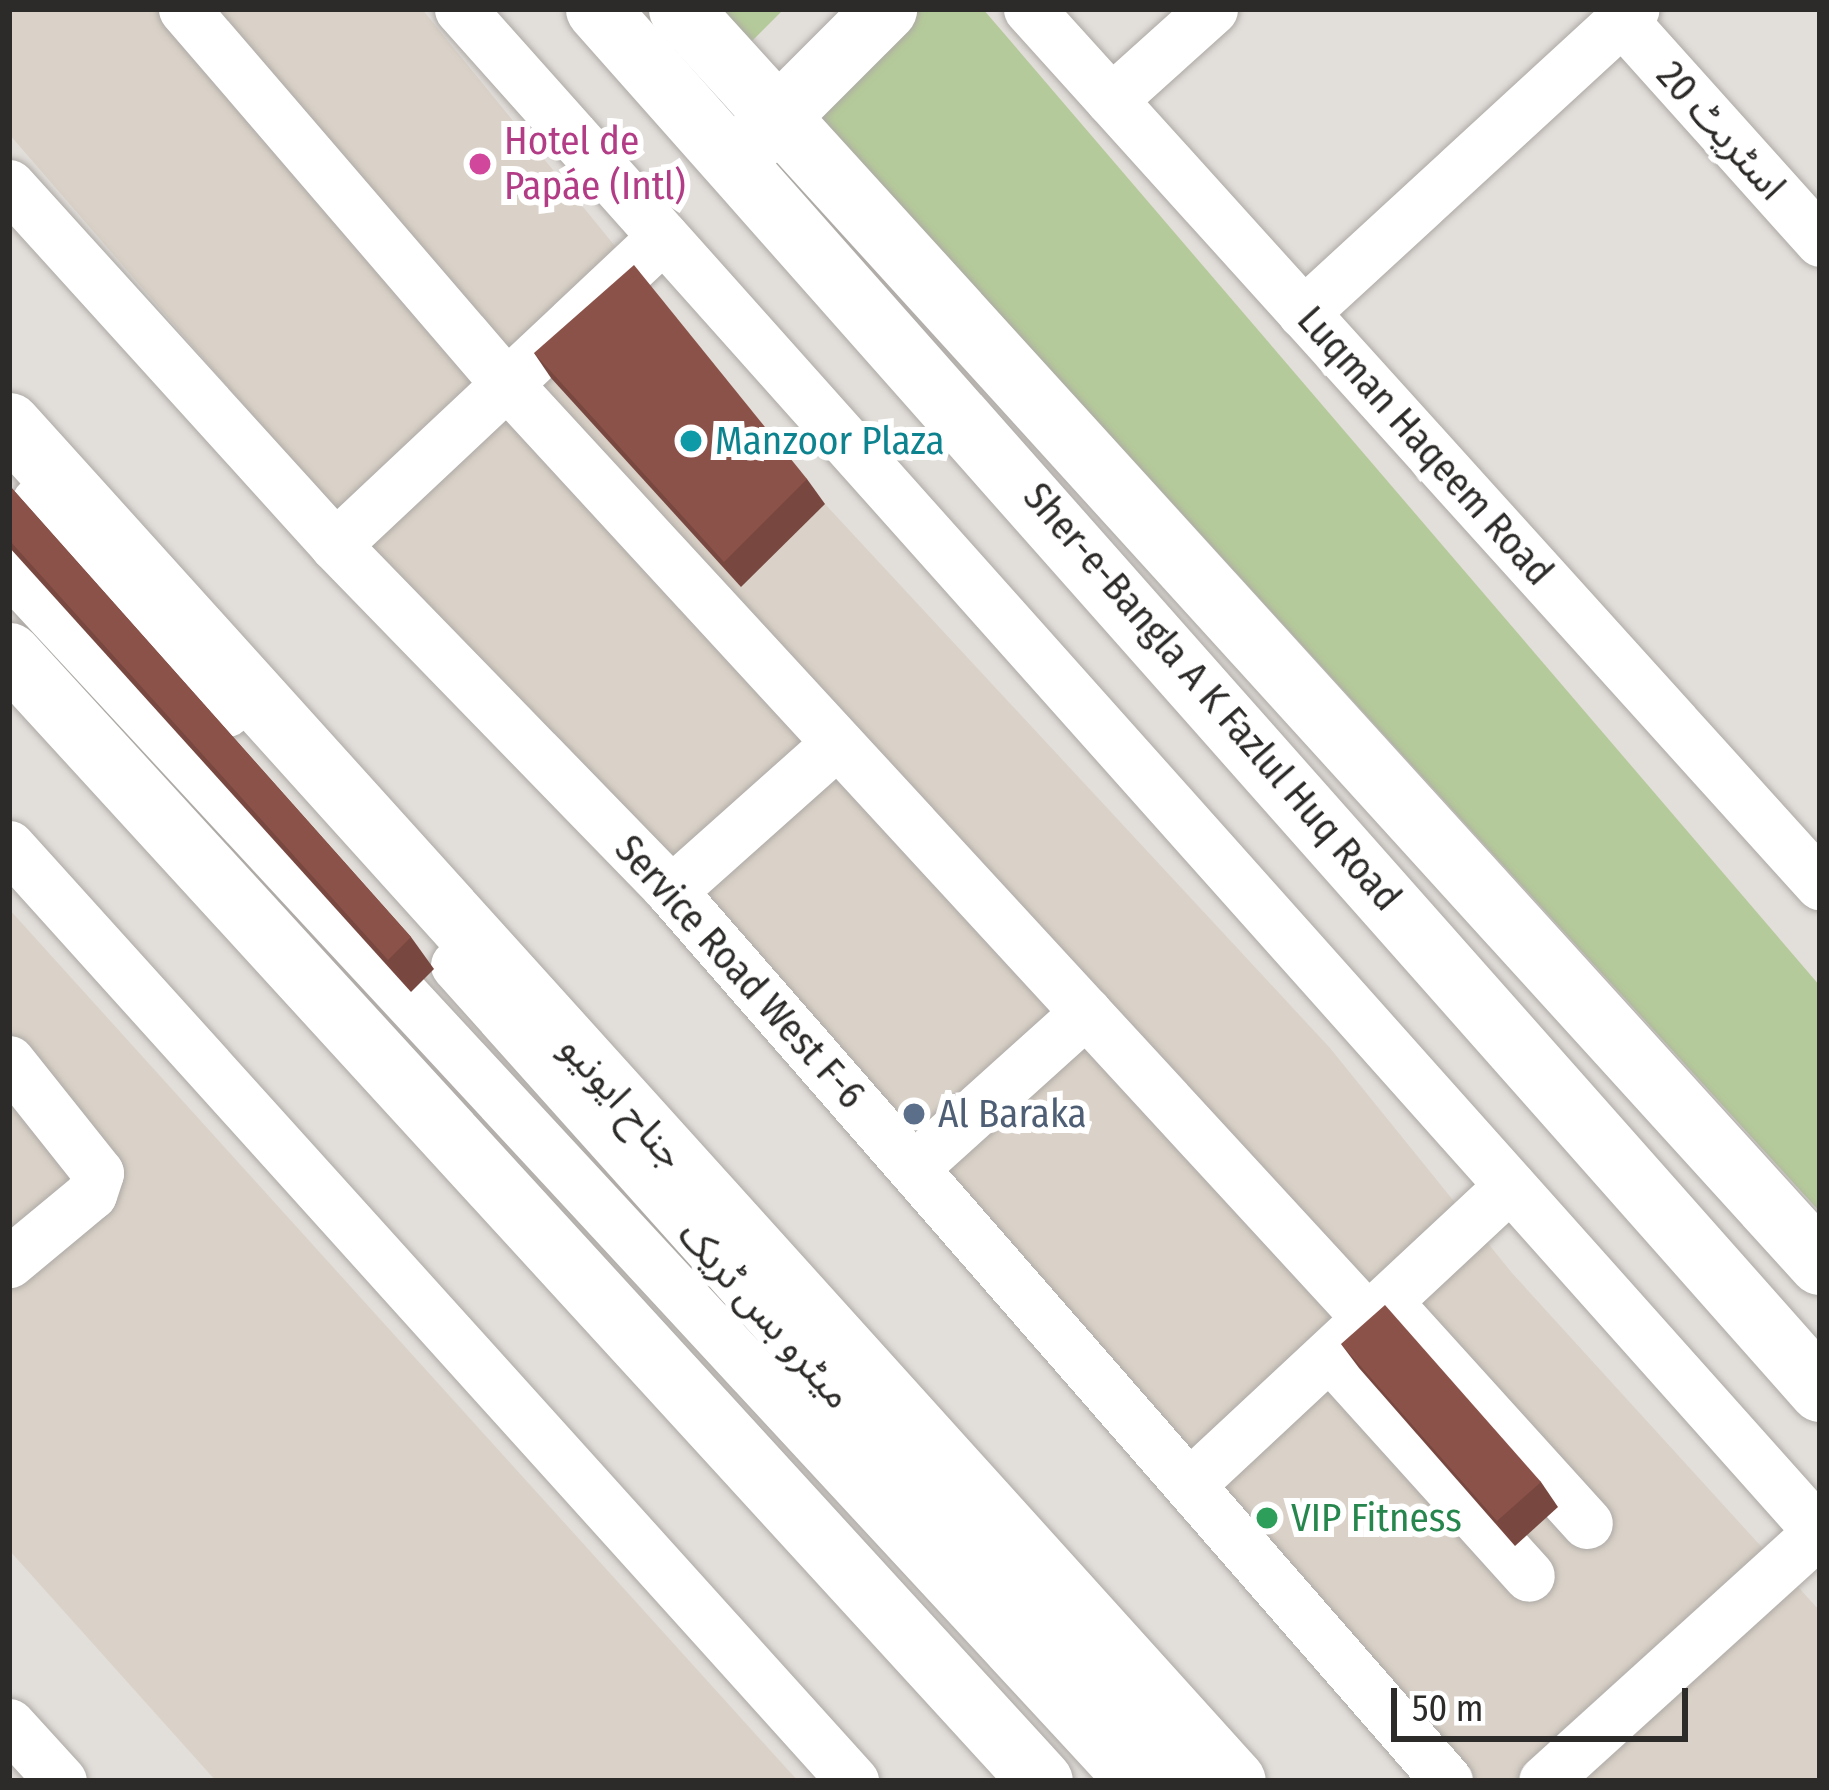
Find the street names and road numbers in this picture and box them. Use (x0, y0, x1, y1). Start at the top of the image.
street label: اسٹریٹ 20 (1647, 52, 1795, 210)
street label: Luqman Haqeem Road (1288, 297, 1562, 595)
street label: Sher-e-Bangla A K Fazlul Huq Road (1014, 474, 1410, 920)
street label: Service Road West F-6 (605, 826, 875, 1118)
street label: جناح ایونیو (550, 1025, 694, 1179)
street label: میٹرو بس ٹریک (669, 1212, 861, 1418)

